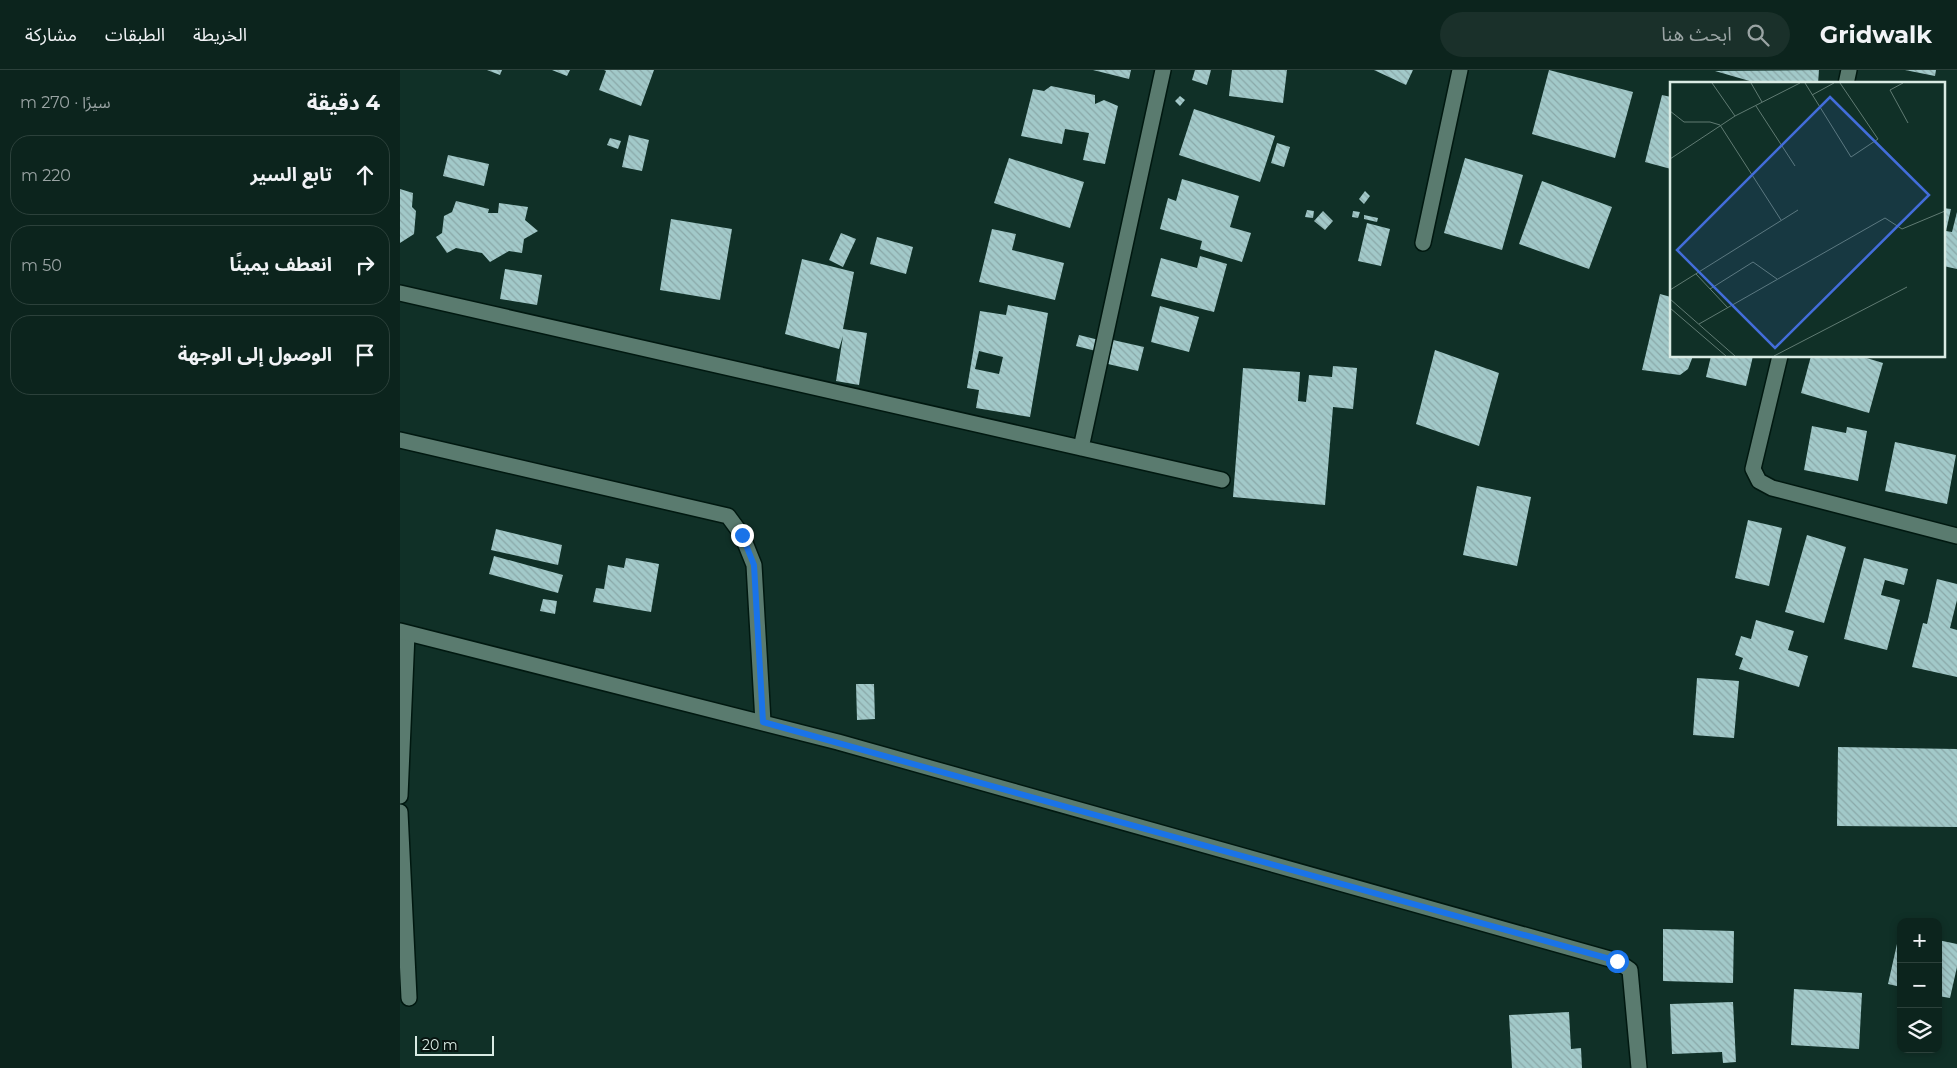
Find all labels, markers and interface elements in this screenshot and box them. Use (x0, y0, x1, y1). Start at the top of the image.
search box (1440, 12, 1790, 57)
text: Gridwalk (1820, 20, 1932, 49)
icon: search (1744, 21, 1772, 49)
text: ابحث هنا (1661, 23, 1732, 46)
text: مشاركة (25, 24, 77, 46)
text: الطبقات (105, 24, 165, 46)
text: الخريطة (193, 24, 247, 46)
inset map (1670, 82, 1944, 358)
text: 4 دقيقة (307, 90, 380, 115)
text: سيرًا · 270 m (20, 93, 111, 112)
icon: ahead (351, 161, 379, 189)
text: تابع السير (250, 163, 332, 186)
text: 220 m (21, 166, 71, 185)
icon: right (351, 251, 379, 279)
text: انعطف يمينًا (229, 253, 332, 276)
text: 50 m (21, 256, 62, 275)
icon: arrive (351, 341, 379, 369)
text: الوصول إلى الوجهة (178, 343, 332, 366)
route end (731, 524, 754, 547)
map controls (1897, 918, 1942, 1053)
button: + (1897, 918, 1942, 963)
route start (1606, 950, 1629, 973)
button: − (1897, 963, 1942, 1008)
button: layers (1897, 1008, 1942, 1053)
scale bar (415, 1033, 494, 1056)
text: 20 m (422, 1036, 458, 1054)

